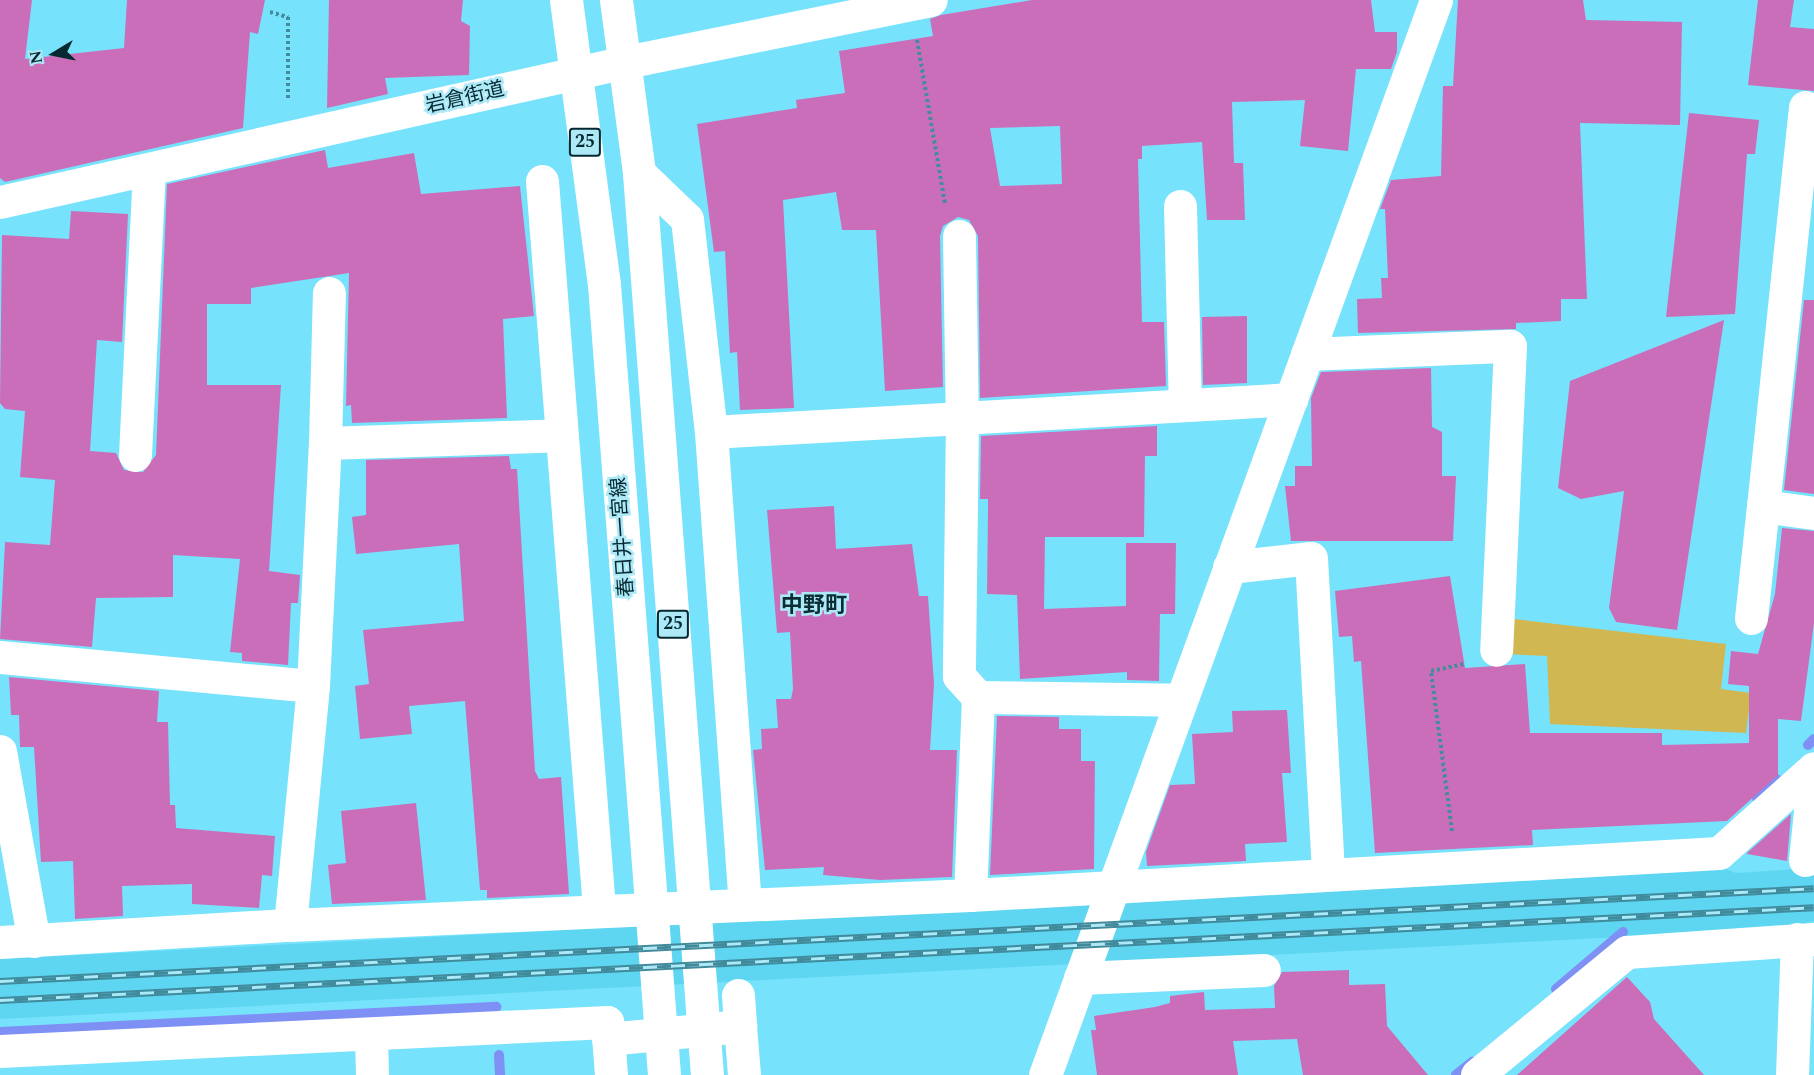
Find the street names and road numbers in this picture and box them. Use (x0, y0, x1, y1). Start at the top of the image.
street label: 岩倉街道 (423, 77, 507, 119)
road number: 25 (568, 127, 602, 157)
street label: 春日井一宮線 (607, 476, 639, 598)
road number: 25 (656, 609, 690, 639)

